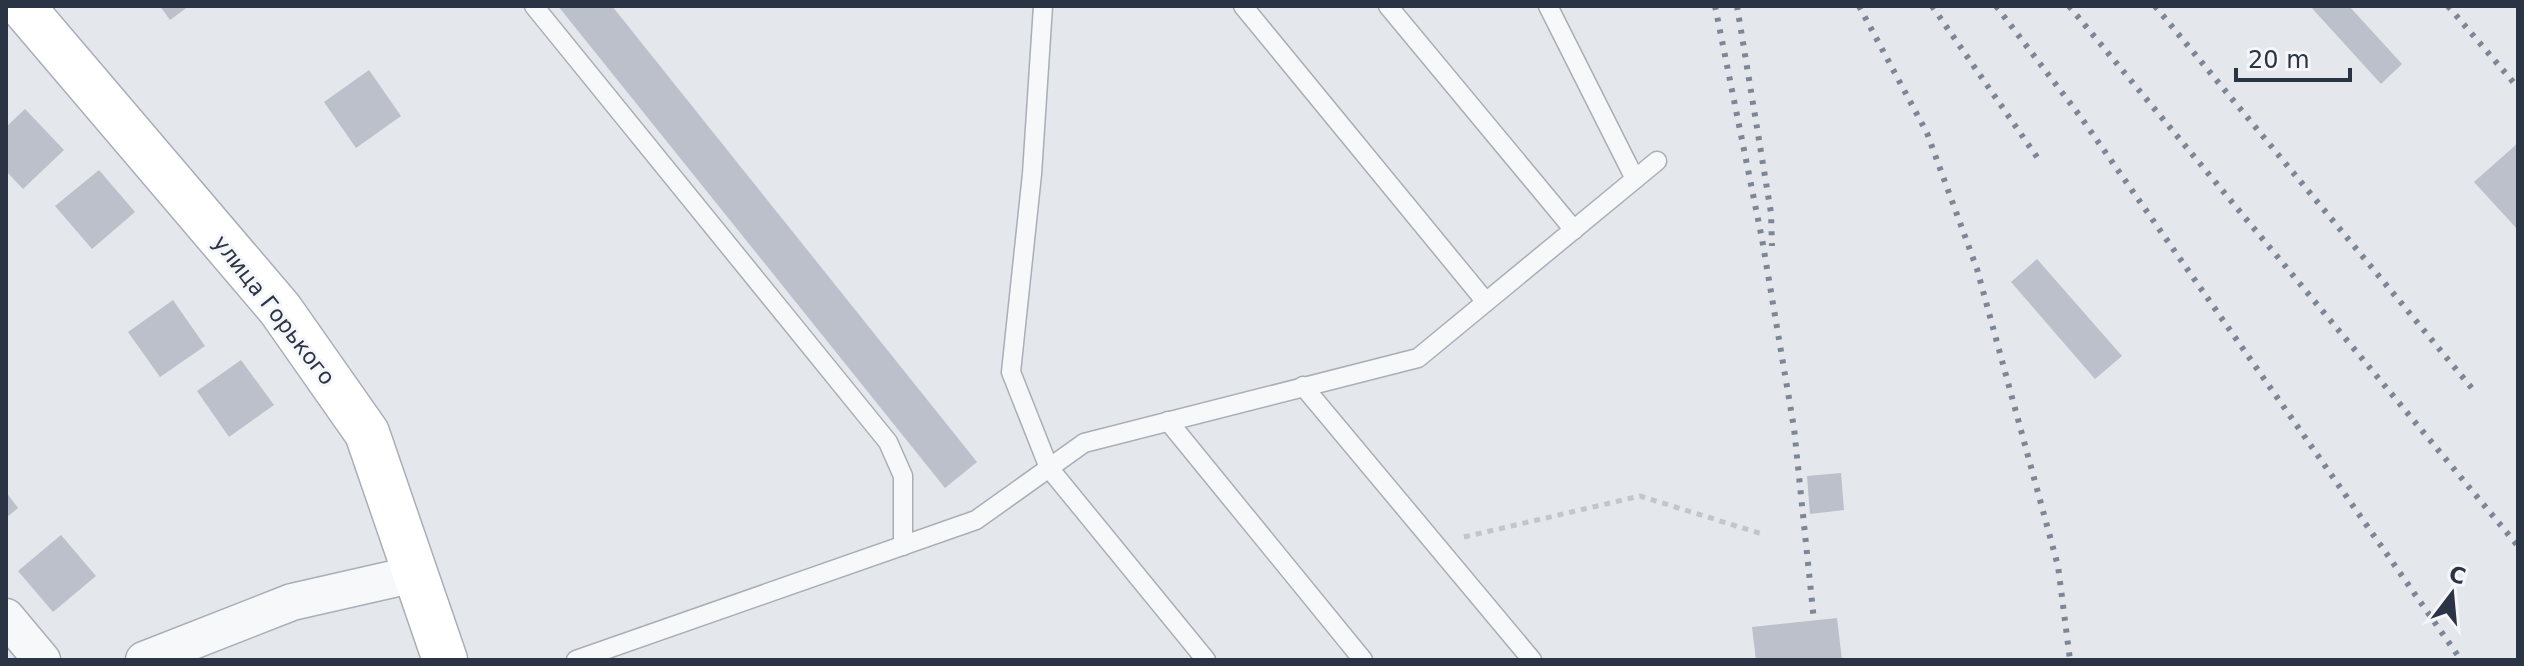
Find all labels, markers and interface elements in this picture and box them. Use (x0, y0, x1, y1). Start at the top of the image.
scale bar (2236, 32, 2350, 82)
text: 20 m (2248, 46, 2310, 74)
street label: улица Горького (208, 230, 340, 390)
north arrow (2412, 554, 2492, 634)
text: С (2446, 561, 2469, 589)

